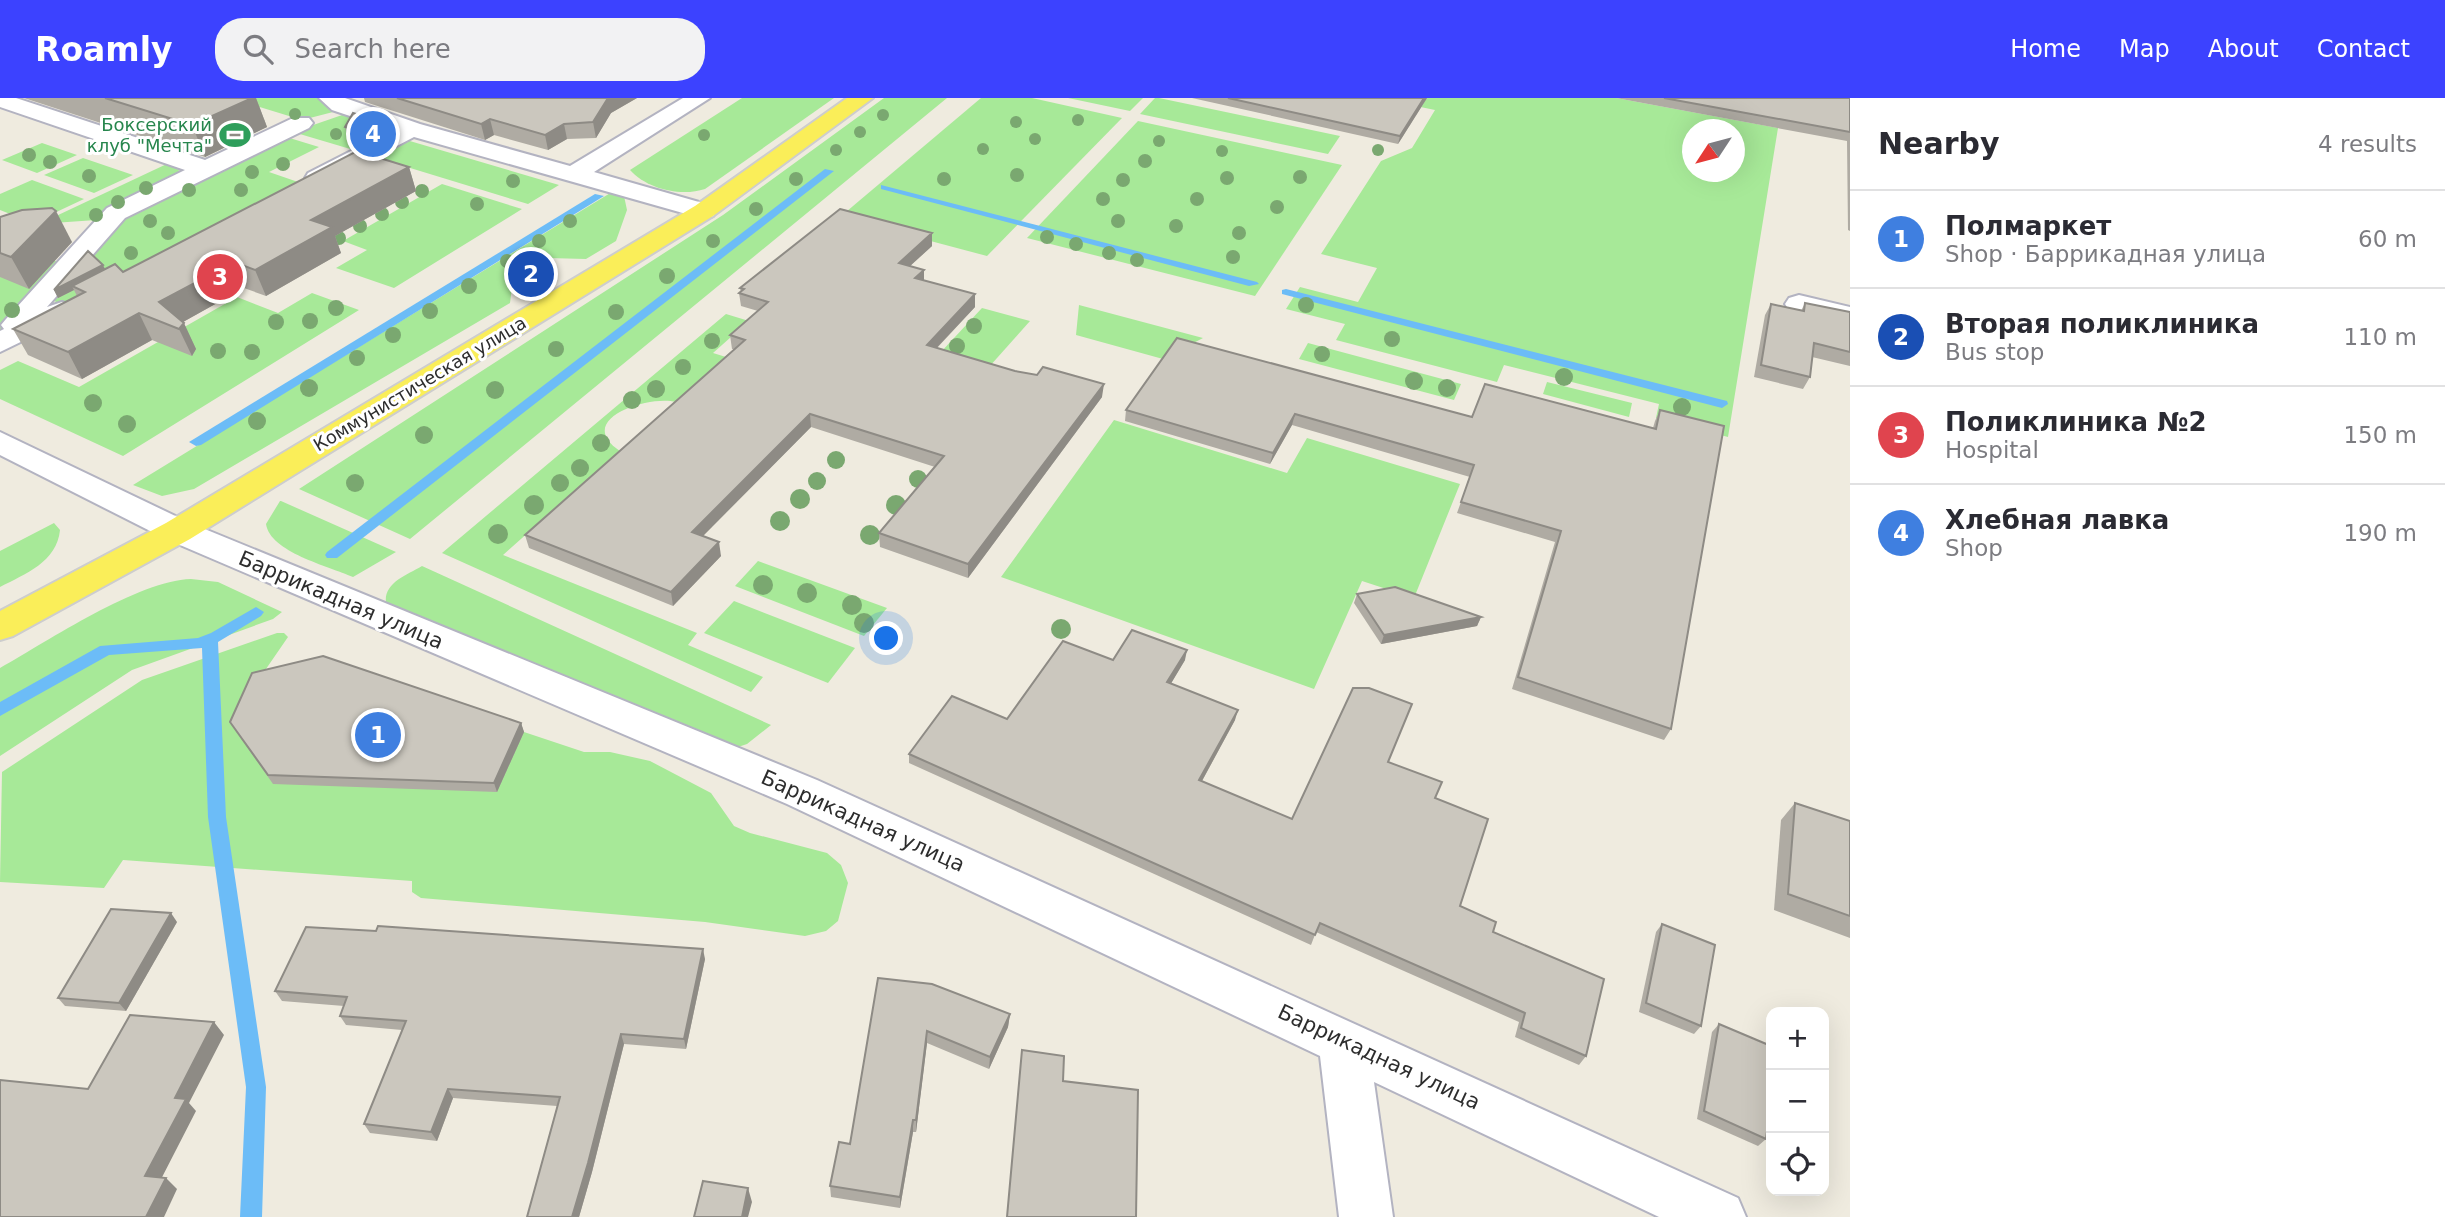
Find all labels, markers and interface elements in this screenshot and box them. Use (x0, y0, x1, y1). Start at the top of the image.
search box (215, 18, 705, 81)
text: Roamly (35, 30, 173, 69)
icon: search (239, 30, 277, 68)
text: Search here (295, 34, 451, 64)
text: Home (2010, 35, 2081, 63)
text: Map (2119, 35, 2170, 63)
text: About (2208, 35, 2279, 63)
text: Contact (2317, 35, 2410, 63)
pin: 4 (350, 108, 396, 160)
place label: Боксерский клуб "Мечта" (87, 114, 212, 156)
sports icon: Боксерский клуб "Мечта" (218, 118, 252, 152)
north arrow (1682, 119, 1745, 182)
text: Nearby (1878, 126, 2000, 161)
text: 4 results (2318, 131, 2417, 157)
text: Полмаркет (1945, 211, 2111, 241)
text: 1 (1893, 226, 1909, 252)
text: 60 m (2358, 226, 2417, 252)
text: Shop · Баррикадная улица (1945, 241, 2266, 267)
pin: 2 (508, 248, 554, 300)
pin: 3 (197, 251, 243, 303)
text: Вторая поликлиника (1945, 309, 2259, 339)
street label: Коммунистическая улица (310, 312, 530, 455)
text: 2 (1893, 324, 1909, 350)
text: 110 m (2343, 324, 2417, 350)
text: Bus stop (1945, 339, 2044, 365)
text: Поликлиника №2 (1945, 407, 2207, 437)
text: 3 (1893, 422, 1909, 448)
text: 150 m (2343, 422, 2417, 448)
text: Hospital (1945, 437, 2039, 463)
text: Хлебная лавка (1945, 505, 2169, 535)
text: 4 (1893, 520, 1909, 546)
text: 190 m (2343, 520, 2417, 546)
text: Shop (1945, 535, 2003, 561)
street label: Баррикадная улица (235, 546, 447, 654)
your location (869, 621, 903, 655)
pin: 1 (355, 709, 401, 761)
street label: Баррикадная улица (758, 765, 968, 877)
street label: Баррикадная улица (1274, 1000, 1484, 1114)
map controls (1766, 1007, 1829, 1196)
button: + (1766, 1007, 1829, 1070)
button: − (1766, 1070, 1829, 1133)
button: locate (1766, 1133, 1829, 1196)

